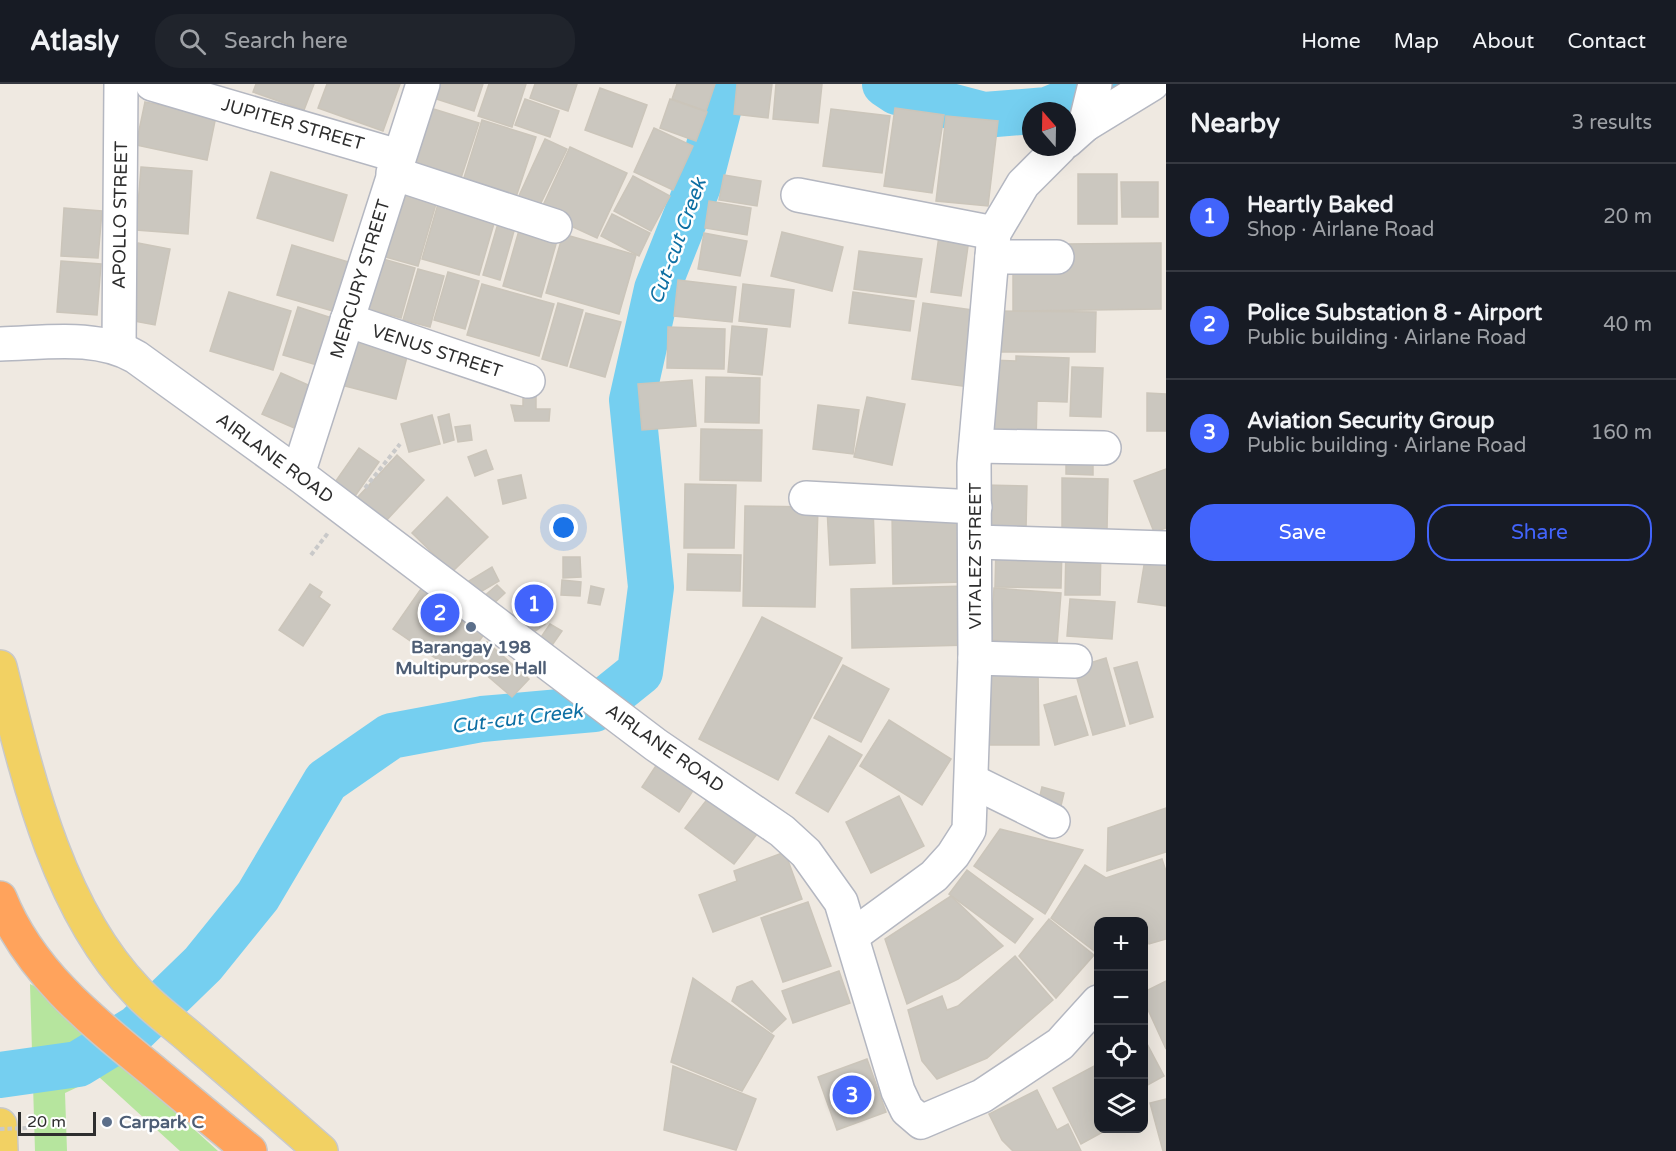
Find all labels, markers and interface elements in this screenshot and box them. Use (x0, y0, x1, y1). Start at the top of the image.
search box (155, 14, 575, 68)
text: Atlasly (30, 24, 119, 58)
icon: search (176, 25, 209, 58)
text: Search here (224, 28, 348, 54)
text: Home (1301, 29, 1361, 54)
text: Map (1394, 29, 1439, 54)
text: About (1472, 29, 1534, 54)
text: Contact (1567, 29, 1646, 54)
street label: JUPITER STREET (219, 93, 367, 155)
north arrow (1022, 102, 1076, 156)
text: Nearby (1190, 108, 1280, 139)
text: 3 results (1572, 111, 1652, 135)
street label: APOLLO STREET (108, 141, 132, 289)
water label: Cut-cut Creek (644, 173, 713, 307)
text: Heartly Baked (1247, 192, 1394, 218)
street label: MERCURY STREET (325, 197, 395, 361)
text: 1 (1203, 205, 1216, 229)
text: 20 m (1603, 205, 1652, 229)
text: Shop · Airlane Road (1247, 218, 1434, 242)
text: Police Substation 8 - Airport (1247, 300, 1542, 326)
text: 2 (1203, 313, 1216, 337)
text: 40 m (1603, 313, 1652, 337)
street label: VENUS STREET (369, 320, 505, 382)
text: Public building · Airlane Road (1247, 326, 1526, 350)
street label: AIRLANE ROAD (212, 408, 338, 508)
text: Aviation Security Group (1247, 408, 1495, 434)
text: 3 (1203, 421, 1216, 445)
text: 160 m (1591, 421, 1652, 445)
text: Public building · Airlane Road (1247, 434, 1526, 458)
street label: VITALEZ STREET (964, 482, 986, 630)
button: Save (1190, 504, 1415, 561)
button: Share (1427, 504, 1652, 561)
your location (549, 513, 578, 542)
pin: 1 (514, 582, 554, 626)
pin: 2 (420, 590, 460, 636)
marker: Barangay 198 Multipurpose Hall (464, 620, 478, 634)
place label: Barangay 198 Multipurpose Hall (395, 636, 547, 679)
water label: Cut-cut Creek (450, 699, 586, 739)
street label: AIRLANE ROAD (602, 699, 728, 797)
map controls (1094, 917, 1148, 1133)
button: + (1094, 917, 1148, 971)
button: − (1094, 971, 1148, 1025)
button: locate (1094, 1025, 1148, 1079)
pin: 3 (832, 1072, 872, 1118)
button: layers (1094, 1079, 1148, 1133)
scale bar (18, 1109, 96, 1136)
place label: Carpark C (119, 1111, 204, 1133)
text: 20 m (27, 1112, 66, 1132)
marker: Carpark C (100, 1115, 114, 1129)

